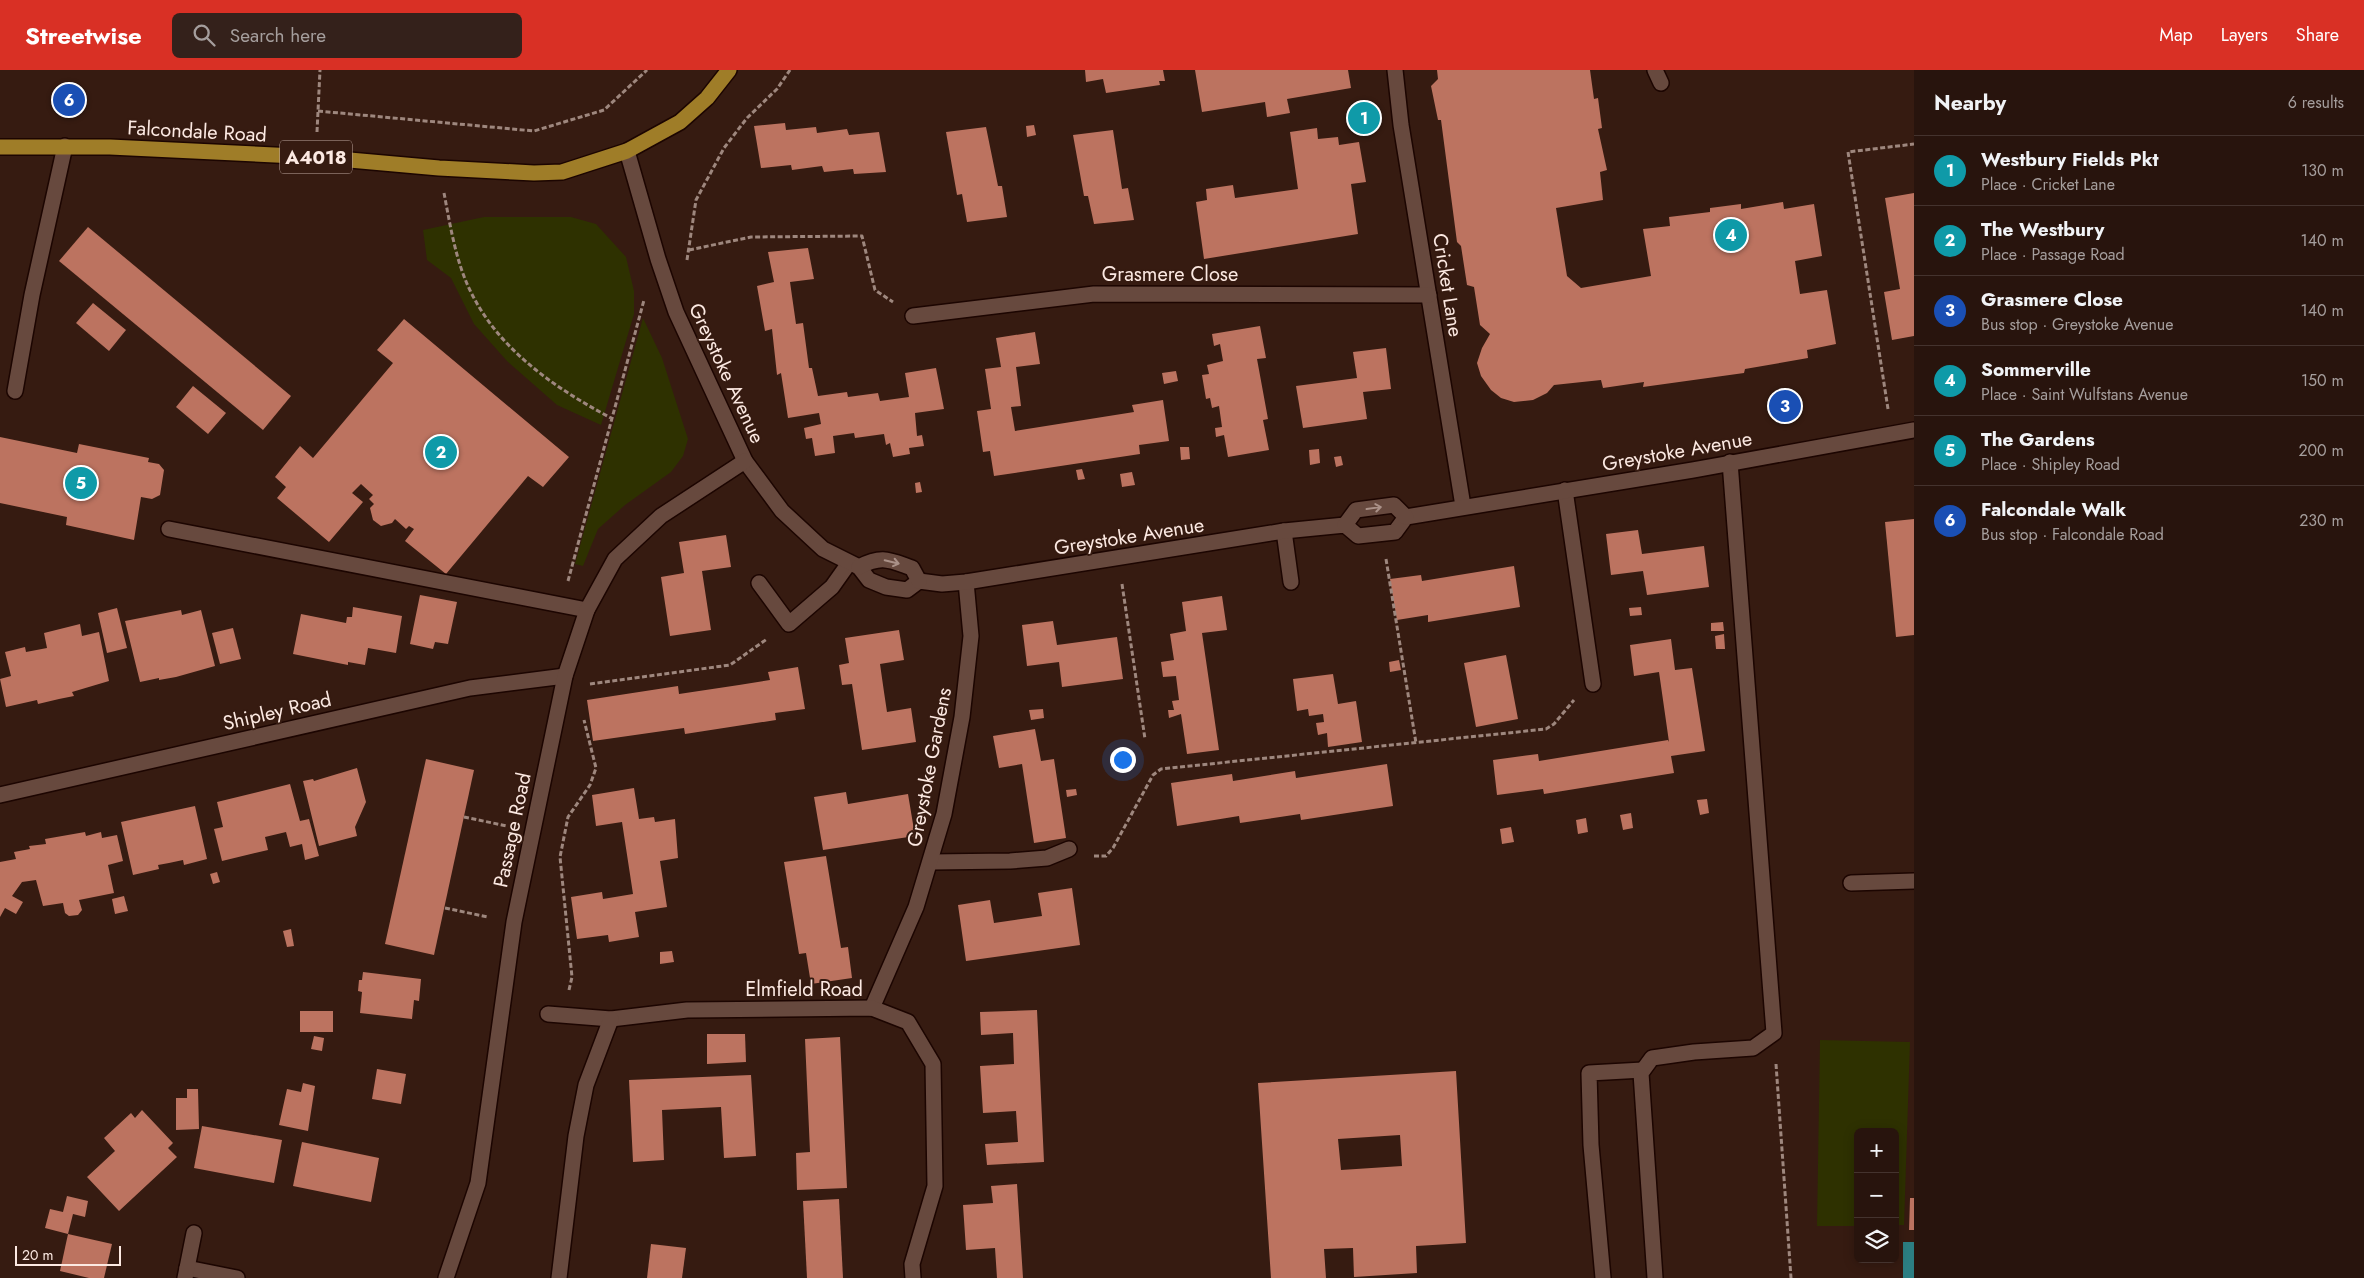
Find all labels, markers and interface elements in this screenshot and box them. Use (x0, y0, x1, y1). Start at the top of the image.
search box (172, 13, 522, 58)
text: Streetwise (25, 18, 142, 53)
icon: search (190, 21, 218, 49)
text: Search here (230, 22, 326, 49)
text: Map (2159, 22, 2193, 48)
text: Layers (2221, 22, 2268, 48)
text: Share (2296, 22, 2339, 48)
pin: 6 (53, 81, 85, 119)
text: Nearby (1934, 88, 2006, 118)
text: 6 results (2288, 91, 2344, 114)
pin: 1 (1348, 99, 1380, 137)
street label: Falcondale Road (126, 113, 267, 150)
road number: A4018 (280, 140, 352, 174)
text: Westbury Fields Pkt (1981, 146, 2159, 173)
text: 1 (1946, 159, 1954, 182)
text: 130 m (2301, 159, 2344, 182)
text: Place · Cricket Lane (1981, 173, 2115, 196)
pin: 4 (1715, 216, 1747, 254)
text: The Westbury (1981, 216, 2104, 243)
text: 2 (1945, 229, 1955, 252)
text: 140 m (2301, 229, 2344, 252)
street label: Cricket Lane (1425, 231, 1470, 339)
text: Place · Passage Road (1981, 243, 2125, 266)
street label: Grasmere Close (1102, 260, 1238, 289)
text: Grasmere Close (1981, 286, 2123, 313)
street label: Greystoke Avenue (681, 298, 772, 448)
text: 3 (1945, 299, 1955, 322)
text: 140 m (2301, 299, 2344, 322)
text: Bus stop · Greystoke Avenue (1981, 313, 2174, 336)
text: Sommerville (1981, 356, 2091, 383)
text: 4 (1944, 369, 1956, 392)
text: 150 m (2301, 369, 2344, 392)
text: Place · Saint Wulfstans Avenue (1981, 383, 2188, 406)
pin: 3 (1769, 387, 1801, 425)
street label: Greystoke Avenue (1600, 424, 1754, 479)
text: The Gardens (1981, 426, 2095, 453)
pin: 2 (425, 433, 457, 471)
text: 5 (1945, 439, 1955, 462)
text: 200 m (2298, 439, 2344, 462)
text: Place · Shipley Road (1981, 453, 2120, 476)
pin: 5 (65, 464, 97, 502)
text: Falcondale Walk (1981, 496, 2126, 523)
one-way arrow (1365, 503, 1381, 513)
text: 6 (1945, 509, 1955, 532)
text: 230 m (2299, 509, 2344, 532)
street label: Greystoke Avenue (1052, 510, 1206, 563)
text: Bus stop · Falcondale Road (1981, 523, 2164, 546)
one-way arrow (884, 558, 900, 567)
street label: Shipley Road (220, 685, 334, 738)
street label: Greystoke Gardens (900, 685, 959, 849)
your location (1110, 747, 1136, 773)
street label: Passage Road (486, 770, 539, 890)
street label: Elmfield Road (745, 975, 863, 1004)
map controls (1854, 1128, 1899, 1263)
button: + (1854, 1128, 1899, 1173)
button: − (1854, 1173, 1899, 1218)
button: layers (1854, 1218, 1899, 1263)
scale bar (15, 1243, 121, 1266)
text: 20 m (22, 1245, 54, 1265)

